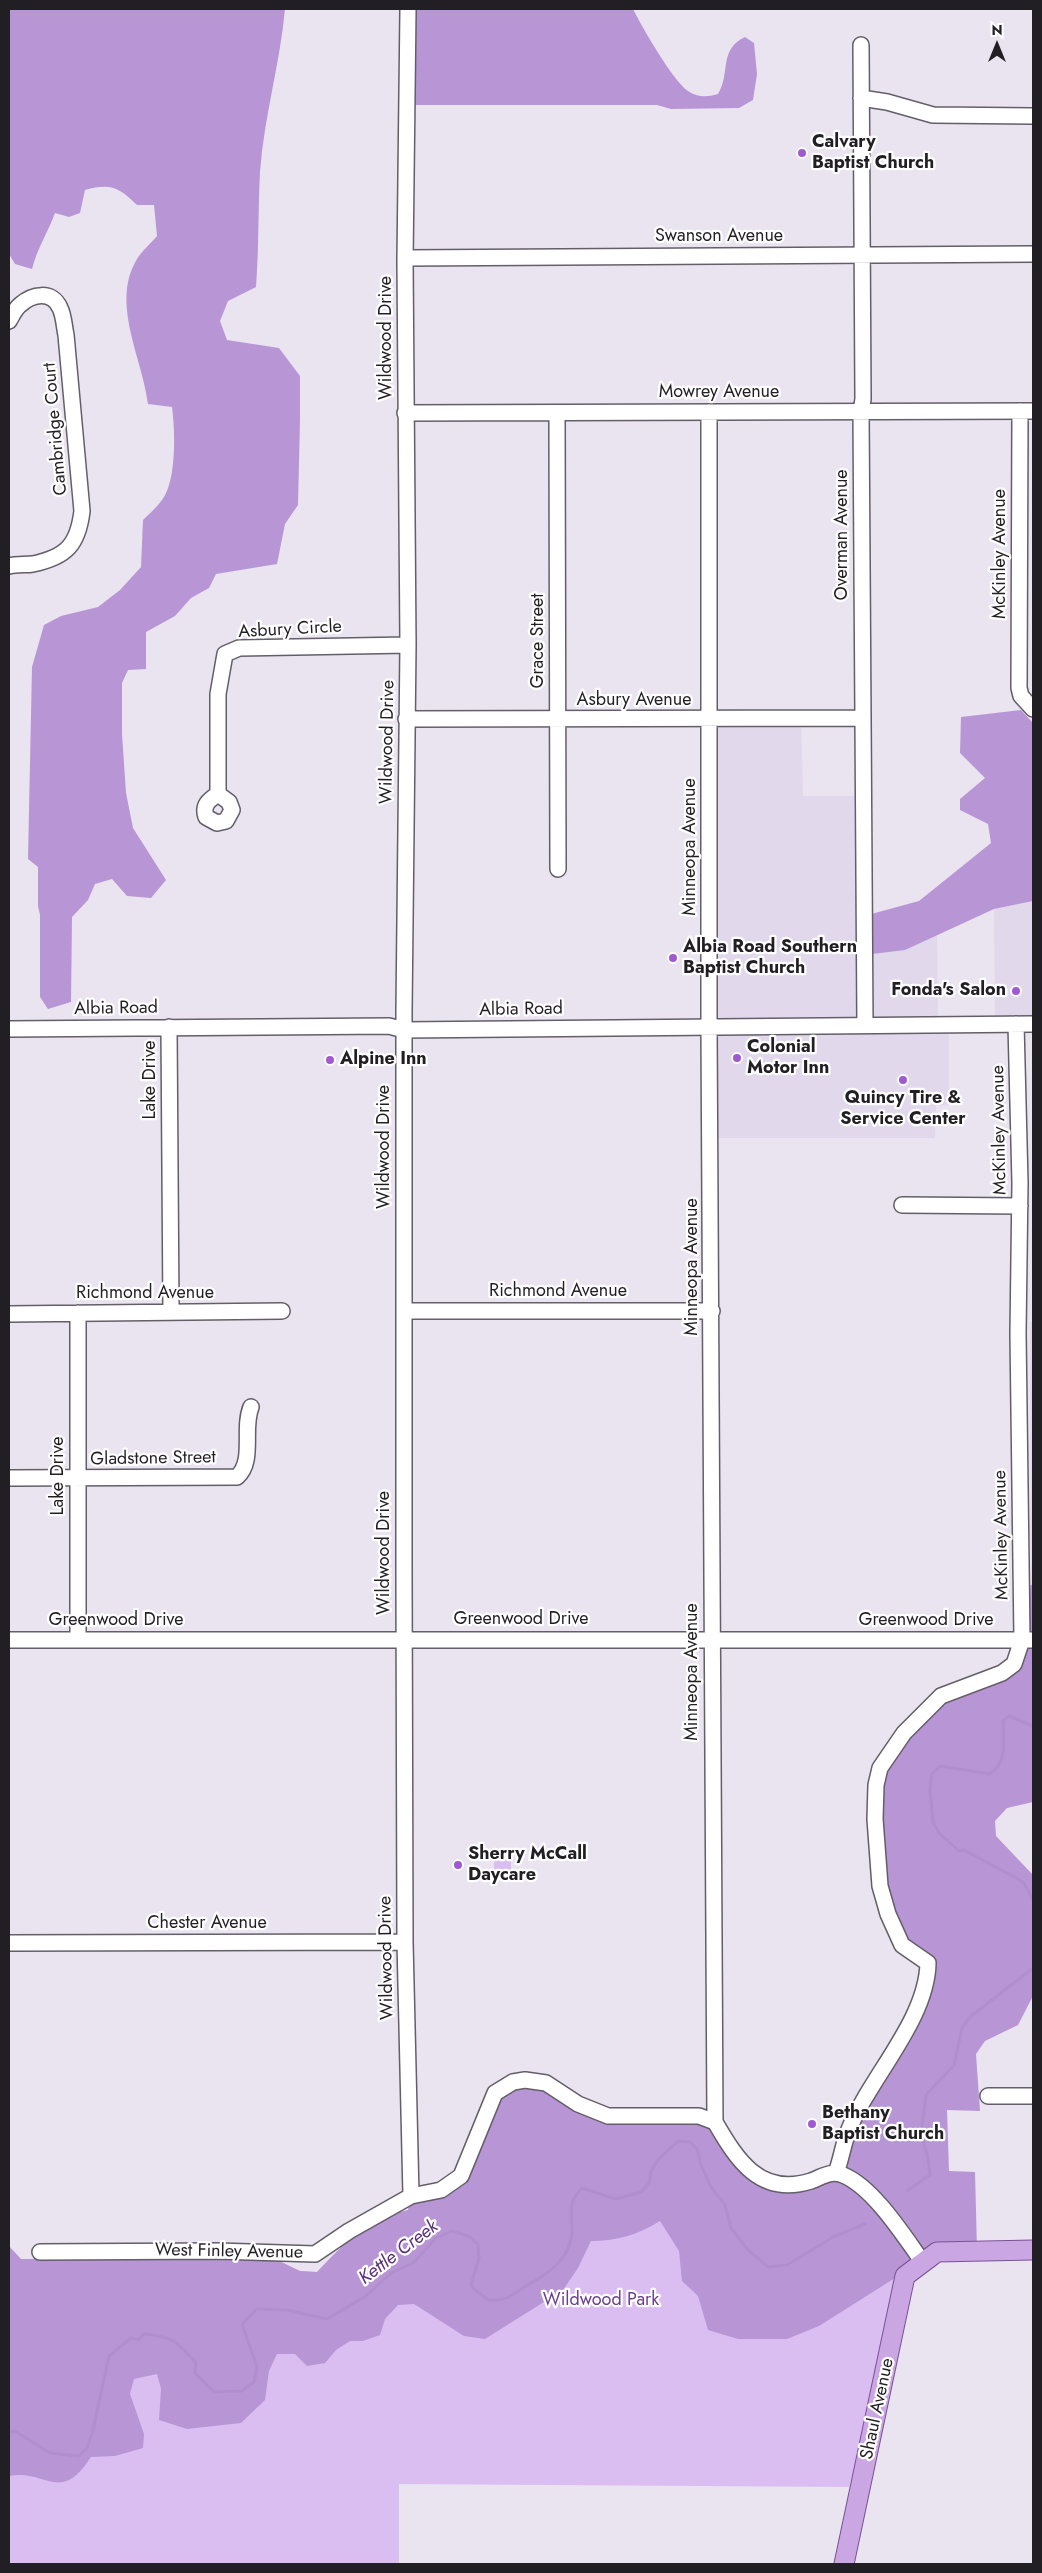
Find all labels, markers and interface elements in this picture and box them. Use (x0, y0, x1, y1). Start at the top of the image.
north arrow (972, 20, 1022, 70)
text: N (991, 20, 1003, 40)
place label: Calvary Baptist Church (812, 132, 934, 174)
marker: Calvary Baptist Church (796, 147, 808, 159)
street label: Swanson Avenue (655, 226, 783, 248)
street label: Wildwood Drive (376, 276, 398, 400)
street label: Cambridge Court (39, 362, 73, 496)
street label: Mowrey Avenue (659, 382, 779, 404)
street label: Overman Avenue (832, 469, 854, 601)
street label: McKinley Avenue (990, 489, 1012, 619)
street label: Grace Street (528, 593, 550, 689)
street label: Asbury Circle (238, 616, 342, 644)
street label: Wildwood Drive (376, 680, 400, 804)
street label: Asbury Avenue (577, 690, 691, 712)
street label: Minneopa Avenue (680, 778, 702, 916)
place label: Albia Road Southern Baptist Church (683, 937, 857, 980)
marker: Albia Road Southern Baptist Church (667, 952, 679, 964)
place label: Fonda's Salon (891, 980, 1006, 1002)
marker: Fonda's Salon (1010, 985, 1022, 997)
street label: Albia Road (74, 997, 158, 1021)
street label: Albia Road (479, 998, 563, 1022)
place label: Colonial Motor Inn (747, 1037, 829, 1080)
street label: Lake Drive (140, 1040, 162, 1120)
place label: Alpine Inn (340, 1049, 427, 1071)
marker: Colonial Motor Inn (731, 1052, 743, 1064)
marker: Alpine Inn (324, 1054, 336, 1066)
street label: McKinley Avenue (988, 1065, 1012, 1195)
marker: Quincy Tire & Service Center (897, 1074, 909, 1086)
street label: Wildwood Drive (374, 1085, 396, 1209)
place label: Quincy Tire & Service Center (840, 1088, 966, 1130)
street label: Minneopa Avenue (682, 1198, 704, 1336)
street label: Richmond Avenue (489, 1281, 627, 1303)
street label: Richmond Avenue (76, 1283, 214, 1305)
street label: Lake Drive (48, 1436, 70, 1516)
street label: Gladstone Street (90, 1447, 216, 1471)
street label: McKinley Avenue (990, 1470, 1014, 1600)
street label: Wildwood Drive (374, 1491, 396, 1615)
street label: Minneopa Avenue (682, 1603, 704, 1741)
street label: Greenwood Drive (453, 1609, 589, 1631)
street label: Greenwood Drive (48, 1610, 184, 1632)
street label: Greenwood Drive (858, 1610, 994, 1632)
place label: Sherry McCall Daycare (468, 1844, 587, 1886)
marker: Sherry McCall Daycare (452, 1859, 464, 1871)
street label: Wildwood Drive (375, 1896, 399, 2020)
street label: Chester Avenue (147, 1913, 267, 1935)
place label: Bethany Baptist Church (822, 2103, 944, 2146)
marker: Bethany Baptist Church (806, 2118, 818, 2130)
water label: Kettle Creek (355, 2216, 443, 2290)
street label: West Finley Avenue (155, 2240, 303, 2264)
park label: Wildwood Park (543, 2290, 659, 2312)
street label: Shaul Avenue (857, 2356, 899, 2462)

